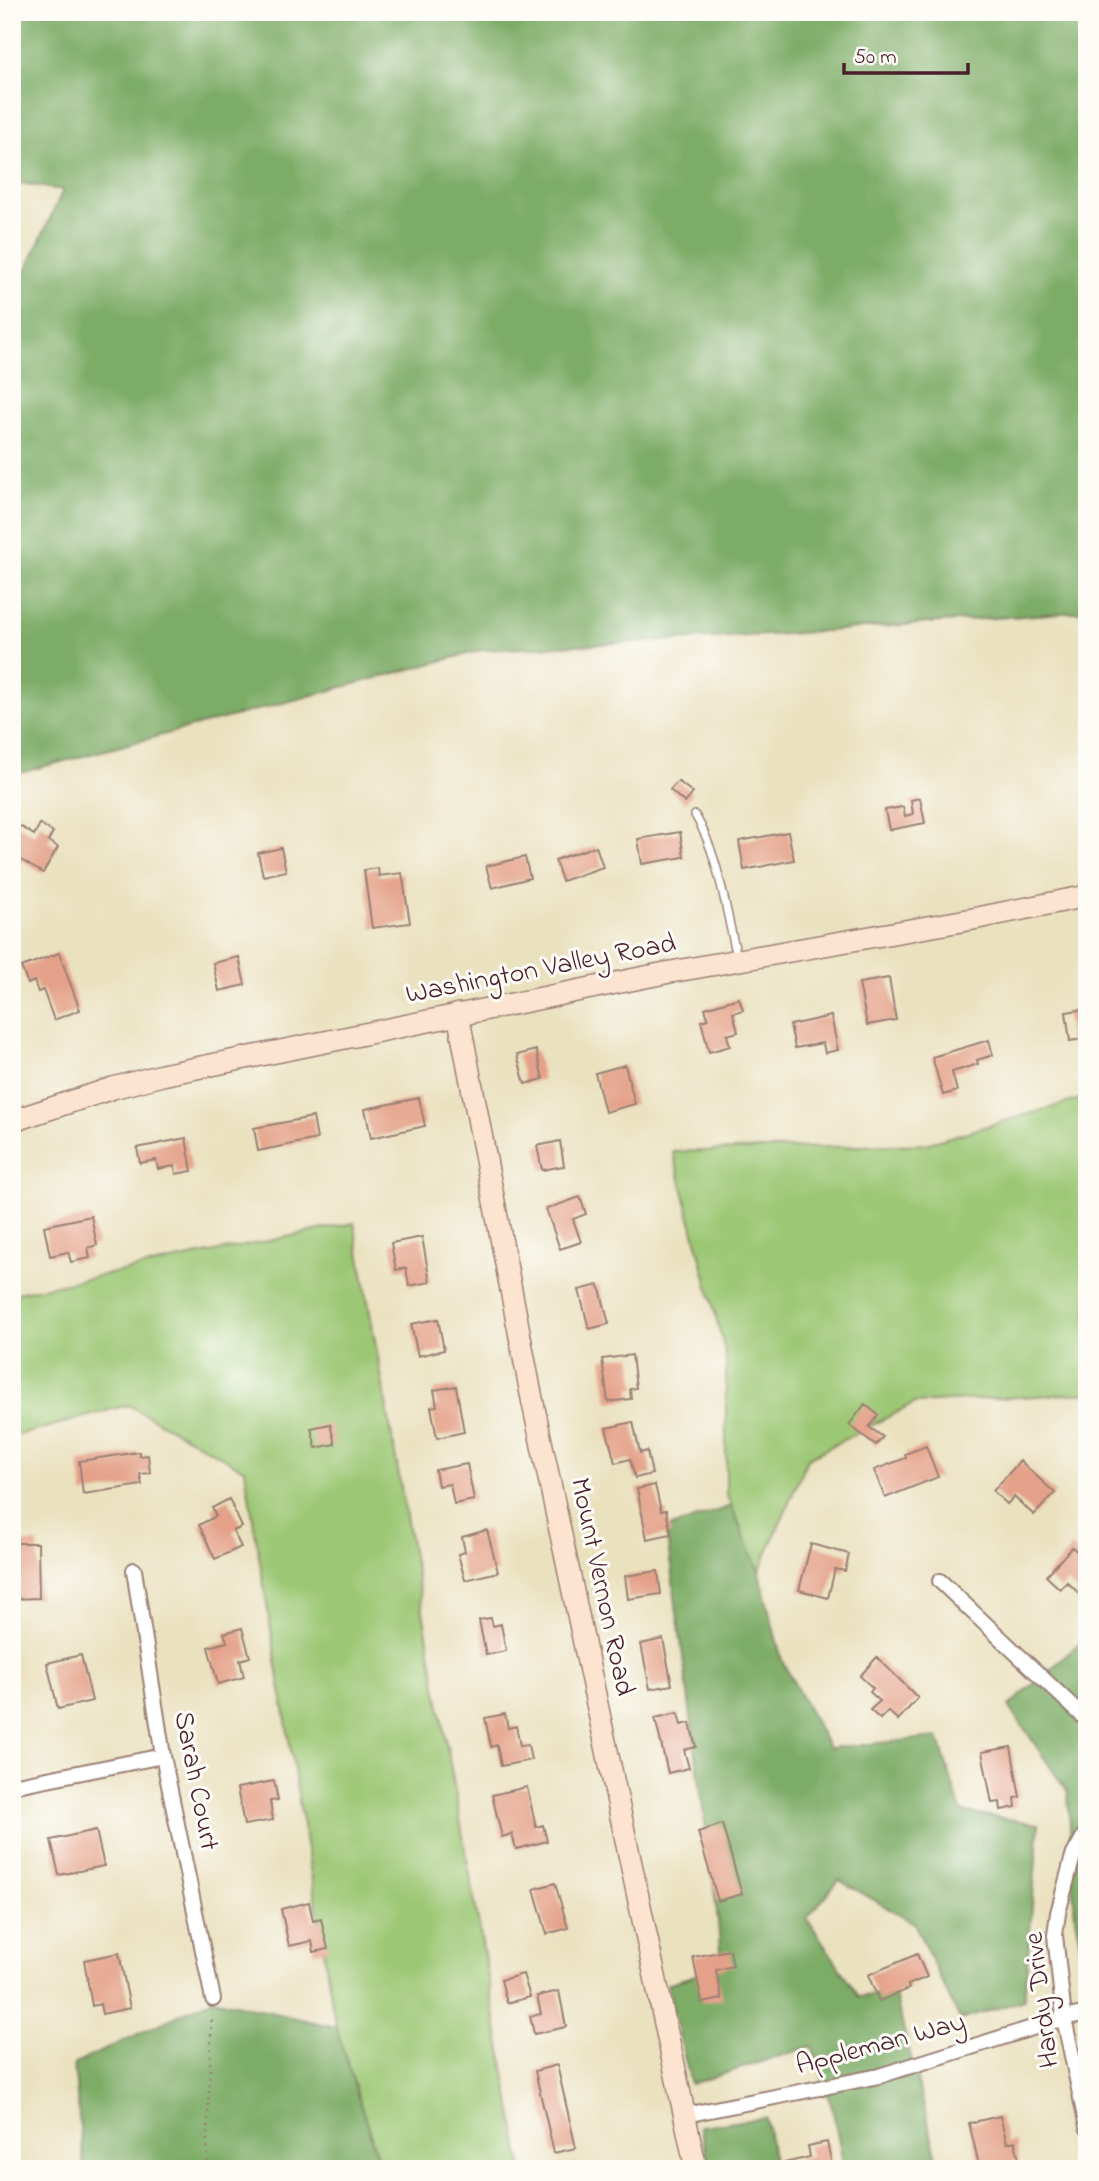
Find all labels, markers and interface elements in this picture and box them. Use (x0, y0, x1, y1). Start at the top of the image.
scale bar (844, 32, 968, 76)
text: 50 m (854, 43, 897, 73)
street label: Washington Valley Road (402, 924, 680, 1016)
street label: Mount Vernon Road (558, 1474, 644, 1700)
street label: Sarah Court (161, 1708, 229, 1854)
street label: Hardy Drive (1014, 1929, 1072, 2070)
street label: Appleman Way (792, 2003, 970, 2087)

